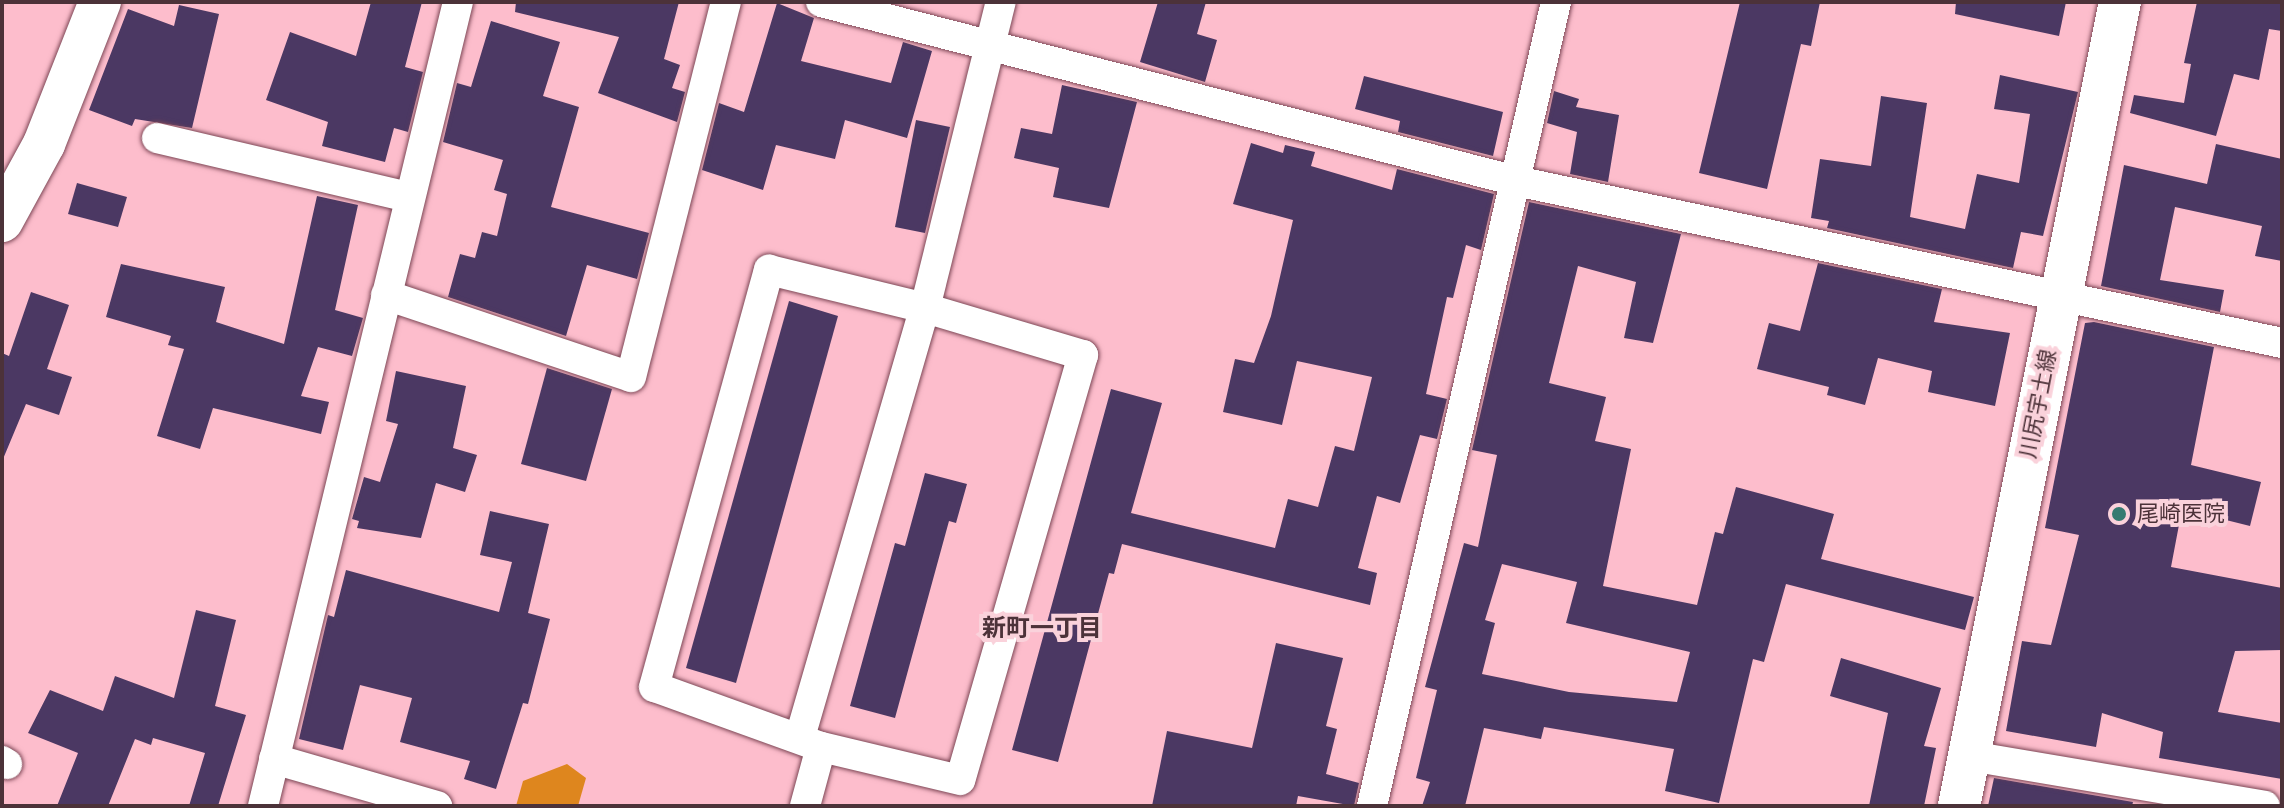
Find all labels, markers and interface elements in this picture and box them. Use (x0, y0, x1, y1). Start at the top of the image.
street label: 川尻宇土線 (2015, 347, 2061, 461)
place label: 尾崎医院 (2137, 501, 2225, 527)
marker: 尾崎医院 (2108, 503, 2130, 525)
district label: 新町一丁目 (982, 614, 1102, 642)

